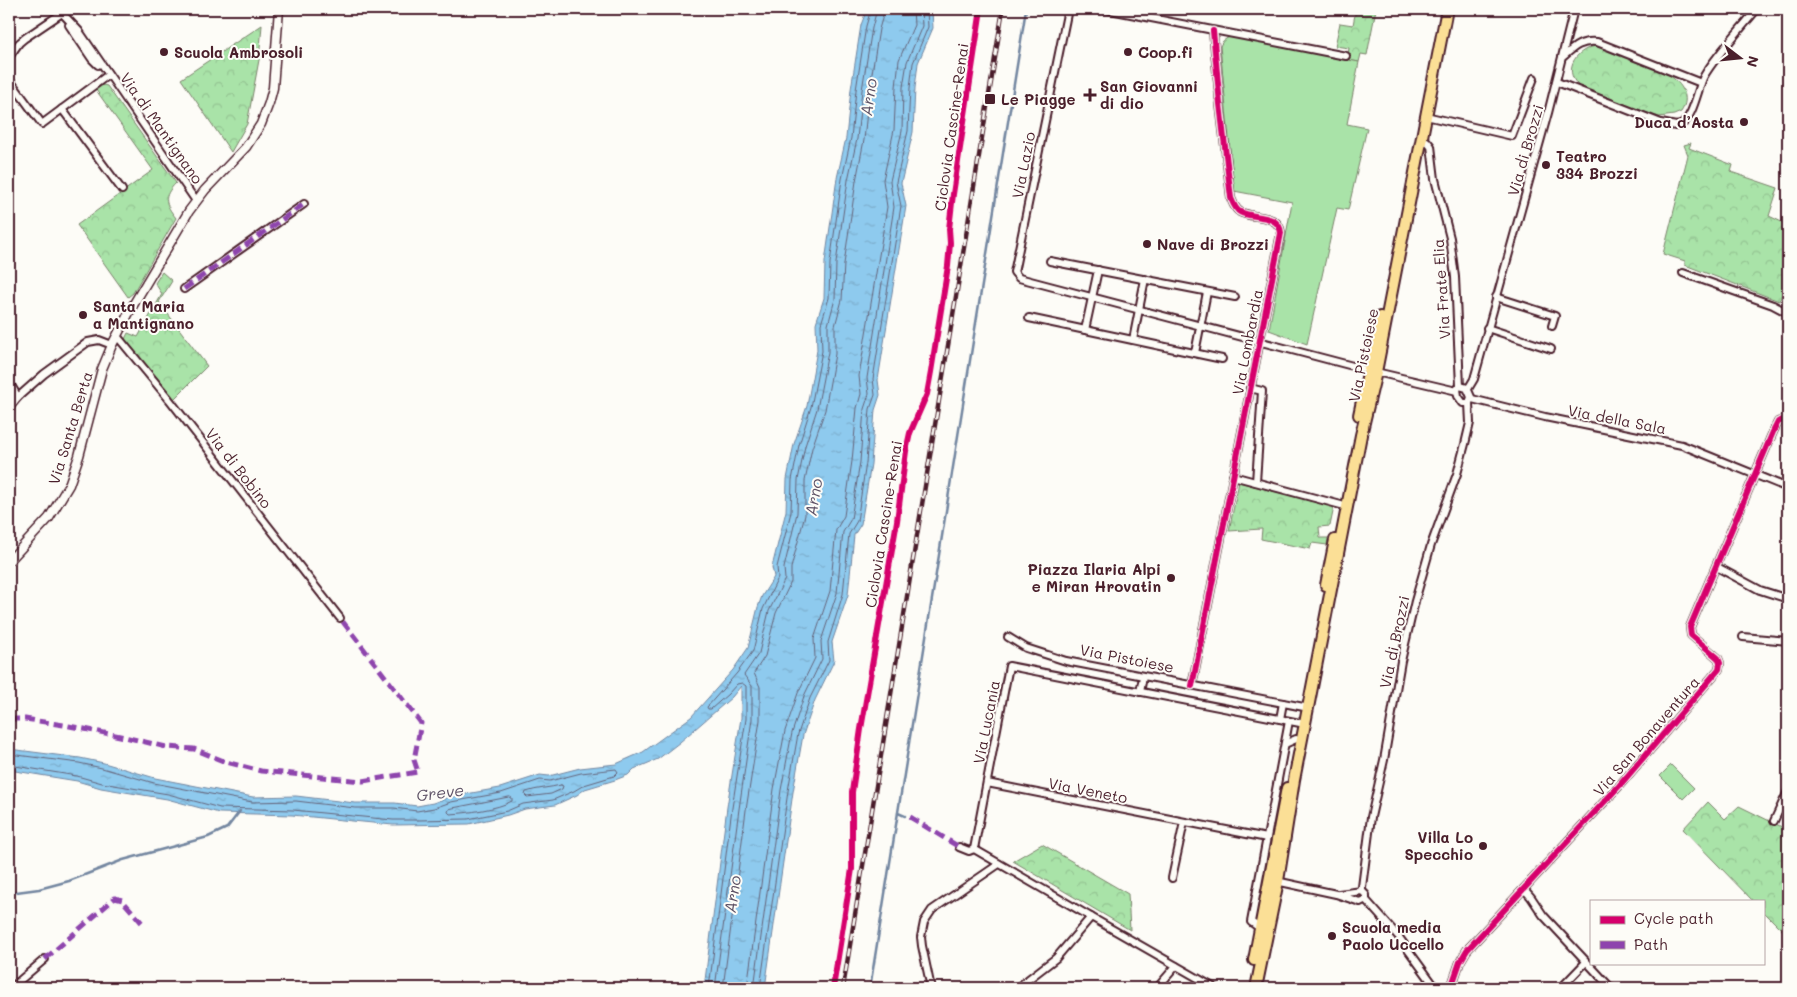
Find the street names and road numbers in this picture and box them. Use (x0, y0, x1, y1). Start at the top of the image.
street label: Ciclovia Cascine-Renai (929, 42, 973, 212)
street label: Via di Mantignano (116, 68, 208, 188)
street label: Via di Brozzi (1502, 102, 1548, 198)
street label: Via Lazio (1007, 130, 1039, 200)
street label: Via Frate Elia (1428, 238, 1454, 340)
street label: Via Lombardia (1227, 288, 1267, 396)
street label: Via Pistoiese (1343, 306, 1383, 404)
street label: Via Santa Berta (43, 369, 97, 487)
street label: Via della Sala (1566, 400, 1668, 438)
street label: Via di Bobino (201, 424, 277, 512)
street label: Ciclovia Cascine-Renai (860, 439, 906, 609)
street label: Via di Brozzi (1374, 594, 1414, 690)
street label: Via Pistoiese (1078, 639, 1176, 677)
street label: Via San Bonaventura (1588, 672, 1704, 800)
street label: Via Lucania (968, 678, 1004, 766)
street label: Via Veneto (1047, 773, 1129, 808)

